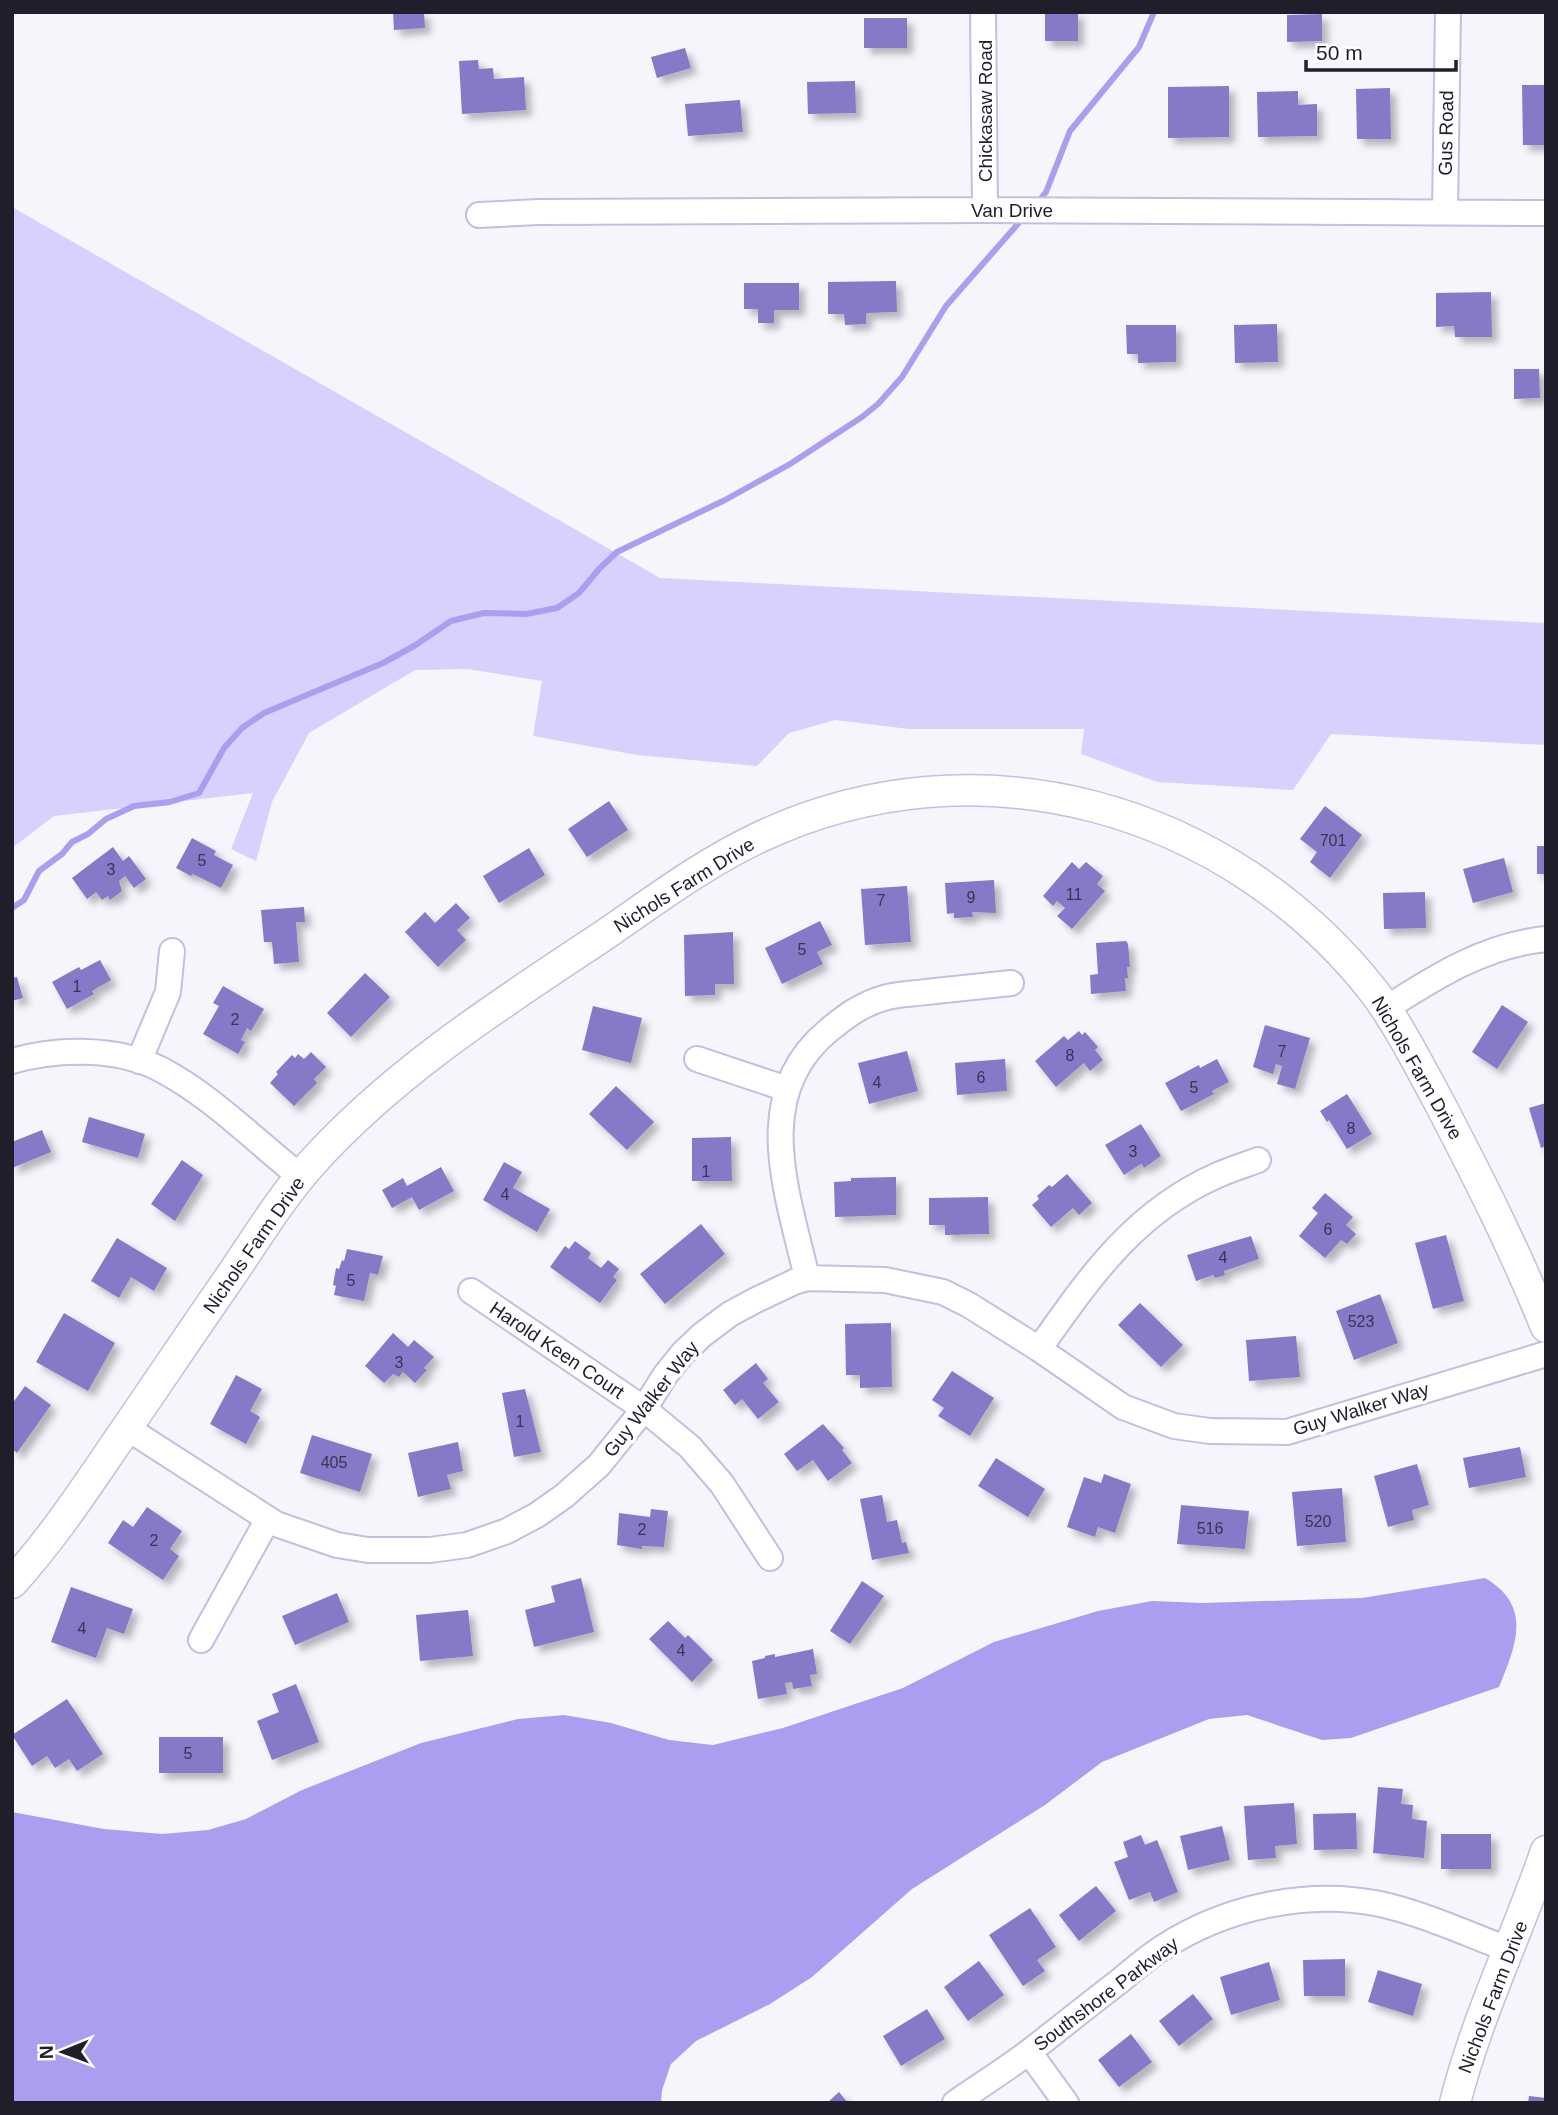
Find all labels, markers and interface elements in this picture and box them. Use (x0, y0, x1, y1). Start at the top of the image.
scale bar (1306, 28, 1456, 72)
street label: Chickasaw Road (975, 40, 996, 182)
text: 50 m (1316, 41, 1363, 64)
street label: Gus Road (1435, 90, 1457, 176)
street label: Van Drive (971, 200, 1053, 221)
house number: 701 (1320, 832, 1346, 849)
street label: Nichols Farm Drive (610, 833, 758, 937)
house number: 5 (198, 852, 207, 869)
house number: 3 (107, 861, 116, 878)
house number: 11 (1066, 886, 1082, 903)
house number: 9 (967, 889, 976, 906)
house number: 7 (877, 892, 886, 909)
house number: 5 (798, 941, 807, 958)
house number: 1 (73, 978, 82, 995)
street label: Nichols Farm Drive (1368, 993, 1466, 1143)
house number: 2 (231, 1011, 240, 1028)
house number: 7 (1278, 1043, 1287, 1060)
house number: 8 (1066, 1047, 1075, 1064)
house number: 6 (977, 1069, 986, 1086)
house number: 4 (873, 1074, 882, 1091)
house number: 5 (1190, 1079, 1199, 1096)
house number: 8 (1347, 1120, 1356, 1137)
house number: 3 (1129, 1143, 1138, 1160)
house number: 1 (702, 1163, 711, 1180)
street label: Nichols Farm Drive (199, 1173, 309, 1317)
house number: 4 (501, 1186, 510, 1203)
house number: 6 (1324, 1221, 1333, 1238)
house number: 4 (1219, 1249, 1228, 1266)
house number: 5 (347, 1272, 356, 1289)
street label: Harold Keen Court (486, 1297, 629, 1403)
house number: 523 (1348, 1313, 1374, 1330)
street label: Guy Walker Way (599, 1337, 703, 1461)
house number: 3 (395, 1354, 404, 1371)
street label: Guy Walker Way (1290, 1378, 1432, 1440)
house number: 1 (516, 1413, 525, 1430)
house number: 405 (321, 1454, 347, 1471)
house number: 520 (1305, 1513, 1331, 1530)
house number: 516 (1197, 1520, 1223, 1537)
house number: 2 (638, 1521, 647, 1538)
house number: 2 (150, 1532, 159, 1549)
house number: 4 (78, 1620, 87, 1637)
house number: 4 (677, 1642, 686, 1659)
house number: 5 (184, 1745, 193, 1762)
street label: Nichols Farm Drive (1454, 1918, 1532, 2076)
street label: Southshore Parkway (1030, 1933, 1183, 2055)
north arrow (28, 2017, 98, 2087)
text: N (36, 2045, 57, 2059)

